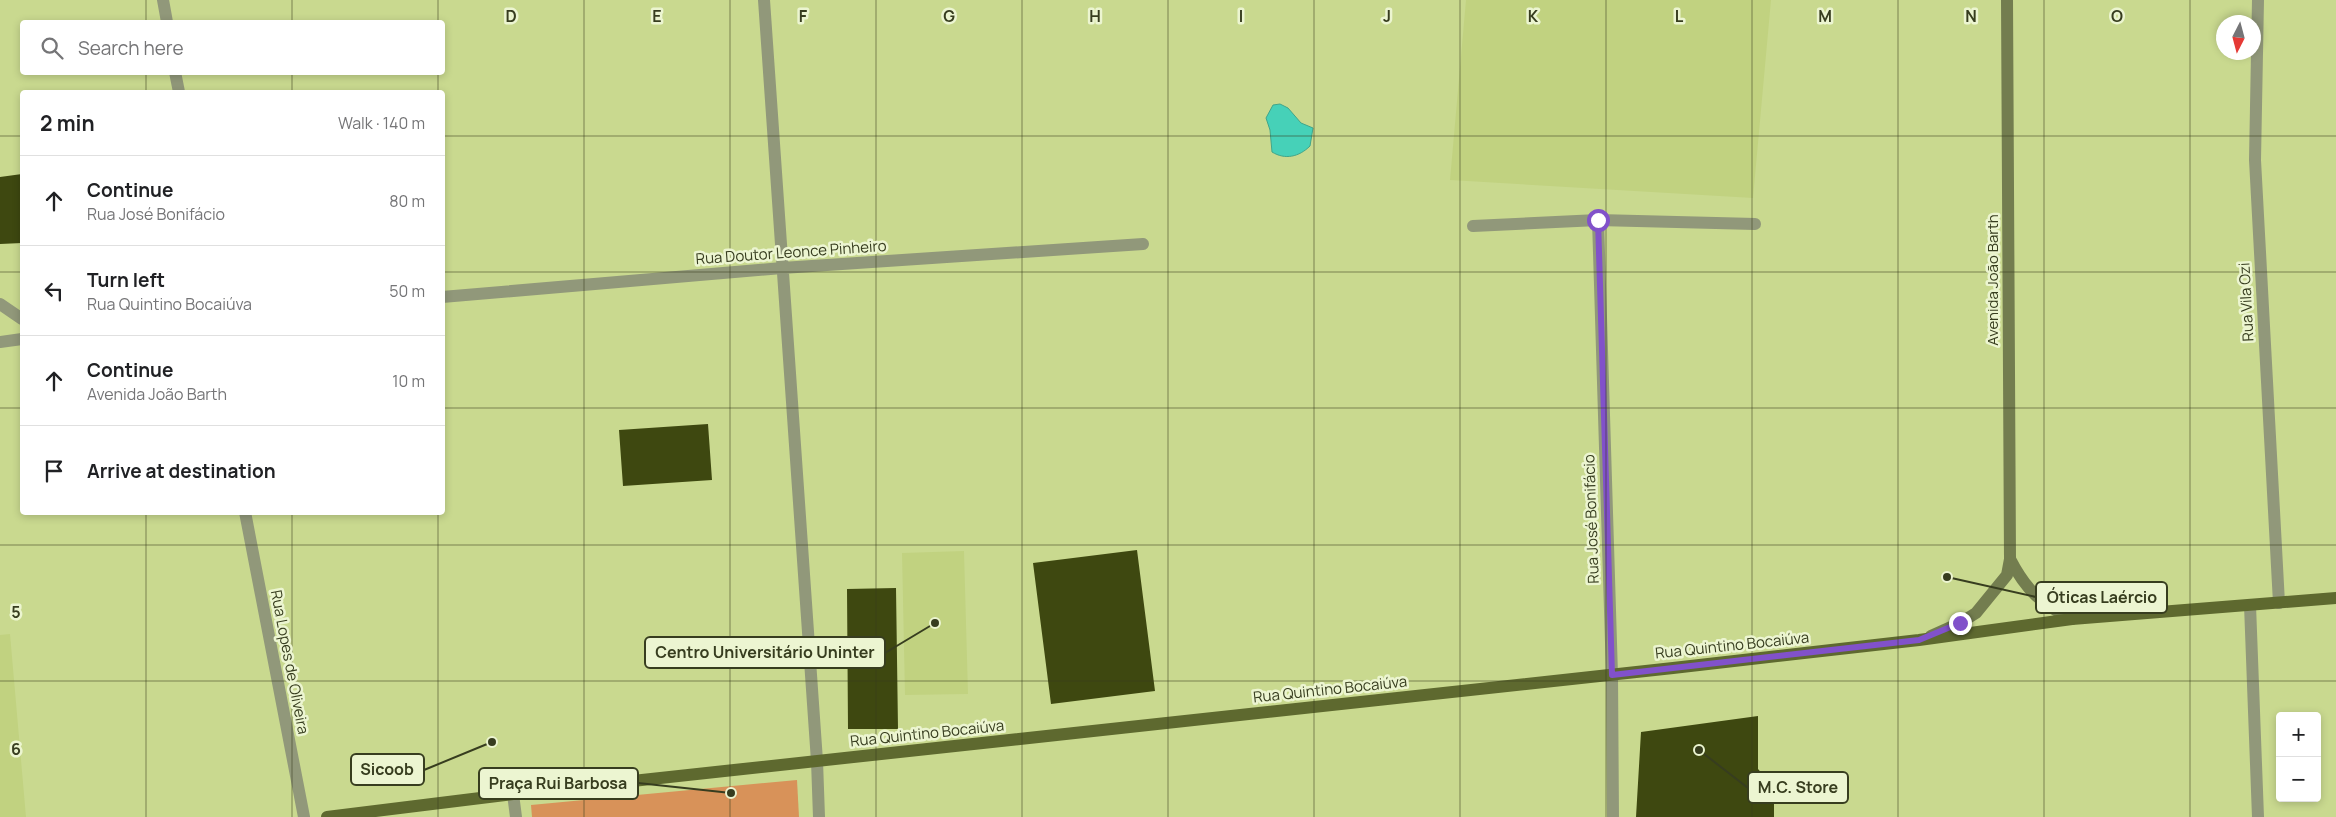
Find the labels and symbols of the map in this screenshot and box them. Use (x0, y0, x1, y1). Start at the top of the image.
text: D (505, 5, 517, 27)
text: E (652, 5, 662, 27)
text: F (799, 5, 808, 27)
text: G (943, 5, 955, 27)
text: H (1089, 5, 1101, 27)
text: I (1239, 5, 1243, 27)
text: J (1383, 5, 1391, 27)
text: K (1528, 5, 1539, 27)
text: L (1675, 5, 1684, 27)
text: M (1818, 5, 1832, 27)
text: N (1965, 5, 1977, 27)
text: O (2111, 5, 2123, 27)
north arrow (2216, 15, 2261, 60)
route start (1587, 209, 1610, 232)
street label: Avenida João Barth (1982, 214, 2003, 346)
street label: Rua Doutor Leonce Pinheiro (695, 235, 887, 269)
street label: Rua Vila Ozi (2233, 262, 2259, 342)
street label: Rua José Bonifácio (1578, 454, 1604, 584)
callout: Óticas Laércio (2036, 582, 2167, 613)
text: Óticas Laércio (2047, 586, 2157, 608)
street label: Rua Lopes de Oliveira (266, 588, 314, 736)
text: 5 (11, 601, 21, 623)
route end (1949, 612, 1972, 635)
street label: Rua Quintino Bocaiúva (1654, 626, 1810, 664)
callout: Centro Universitário Uninter (645, 637, 885, 668)
text: Centro Universitário Uninter (655, 641, 875, 663)
street label: Rua Quintino Bocaiúva (1252, 670, 1408, 708)
street label: Rua Quintino Bocaiúva (849, 714, 1005, 752)
text: 6 (11, 738, 21, 760)
callout: Sicoob (351, 754, 424, 785)
text: Sicoob (360, 758, 414, 780)
callout: Praça Rui Barbosa (479, 768, 638, 799)
text: Praça Rui Barbosa (489, 772, 627, 794)
callout: M.C. Store (1748, 772, 1848, 803)
text: M.C. Store (1758, 776, 1839, 798)

